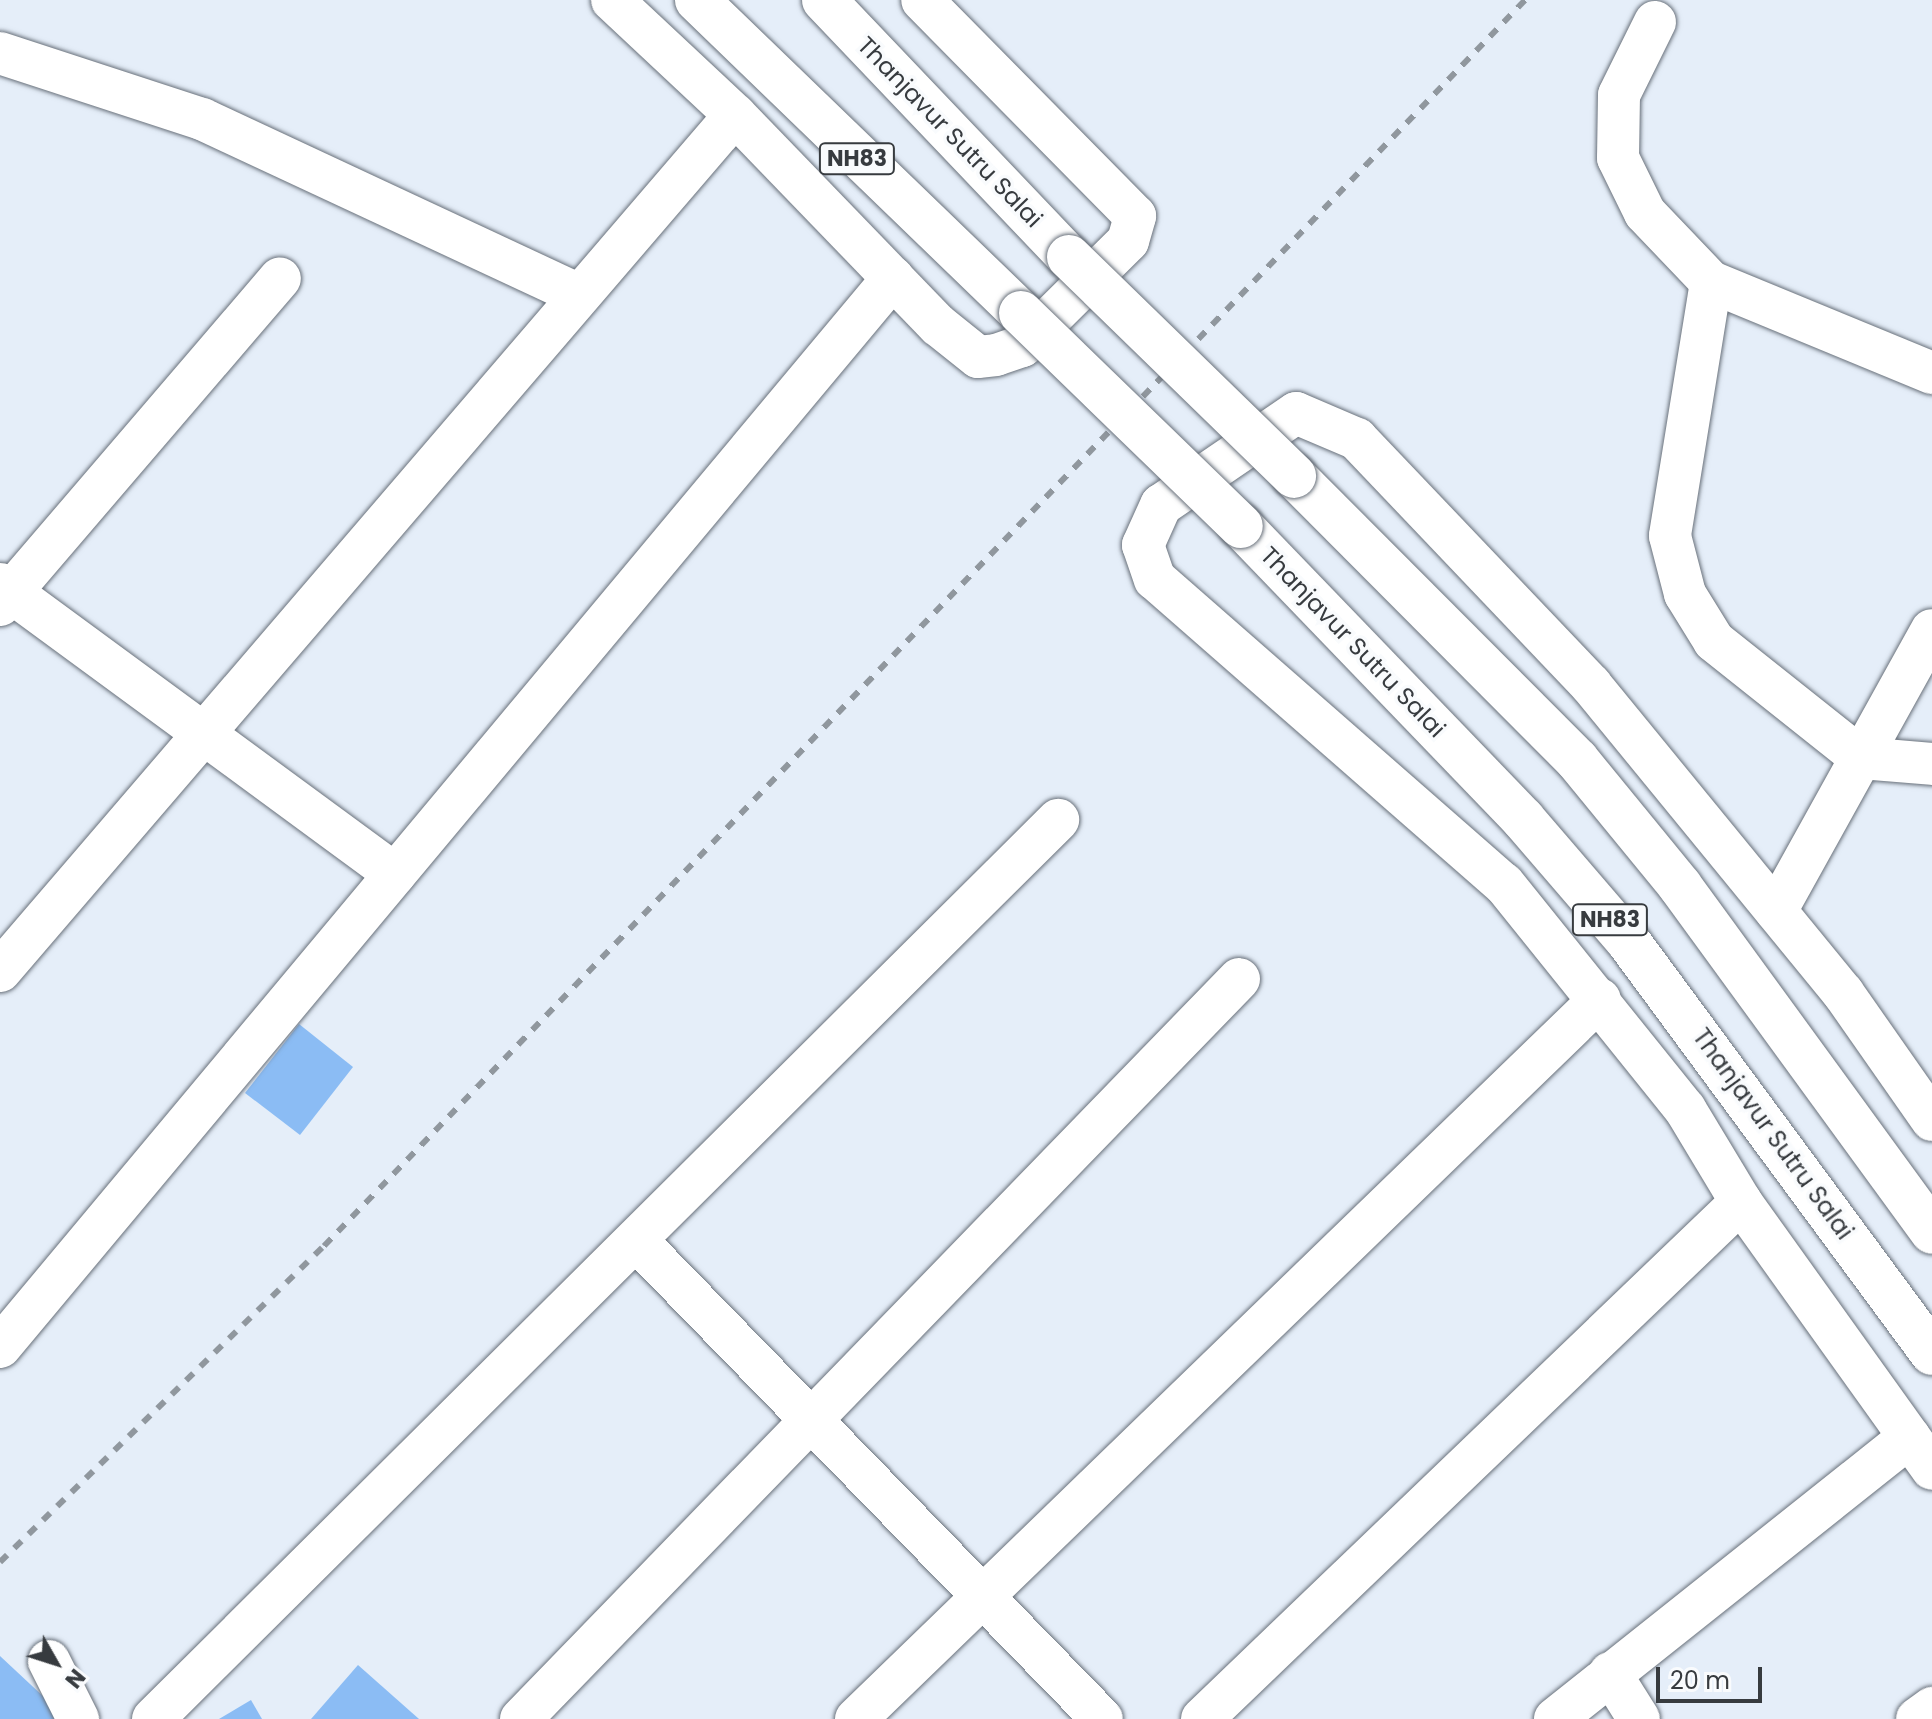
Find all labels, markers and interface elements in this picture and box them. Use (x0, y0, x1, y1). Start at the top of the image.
street label: Thanjavur Sutru Salai (852, 31, 1048, 233)
road number: NH83 (817, 141, 897, 177)
street label: Thanjavur Sutru Salai (1255, 541, 1451, 743)
road number: NH83 (1570, 902, 1650, 938)
street label: Thanjavur Sutru Salai (1687, 1023, 1859, 1245)
north arrow (16, 1623, 96, 1703)
scale bar (1660, 1651, 1766, 1701)
text: N (58, 1662, 92, 1695)
text: 20 m (1670, 1664, 1730, 1697)

